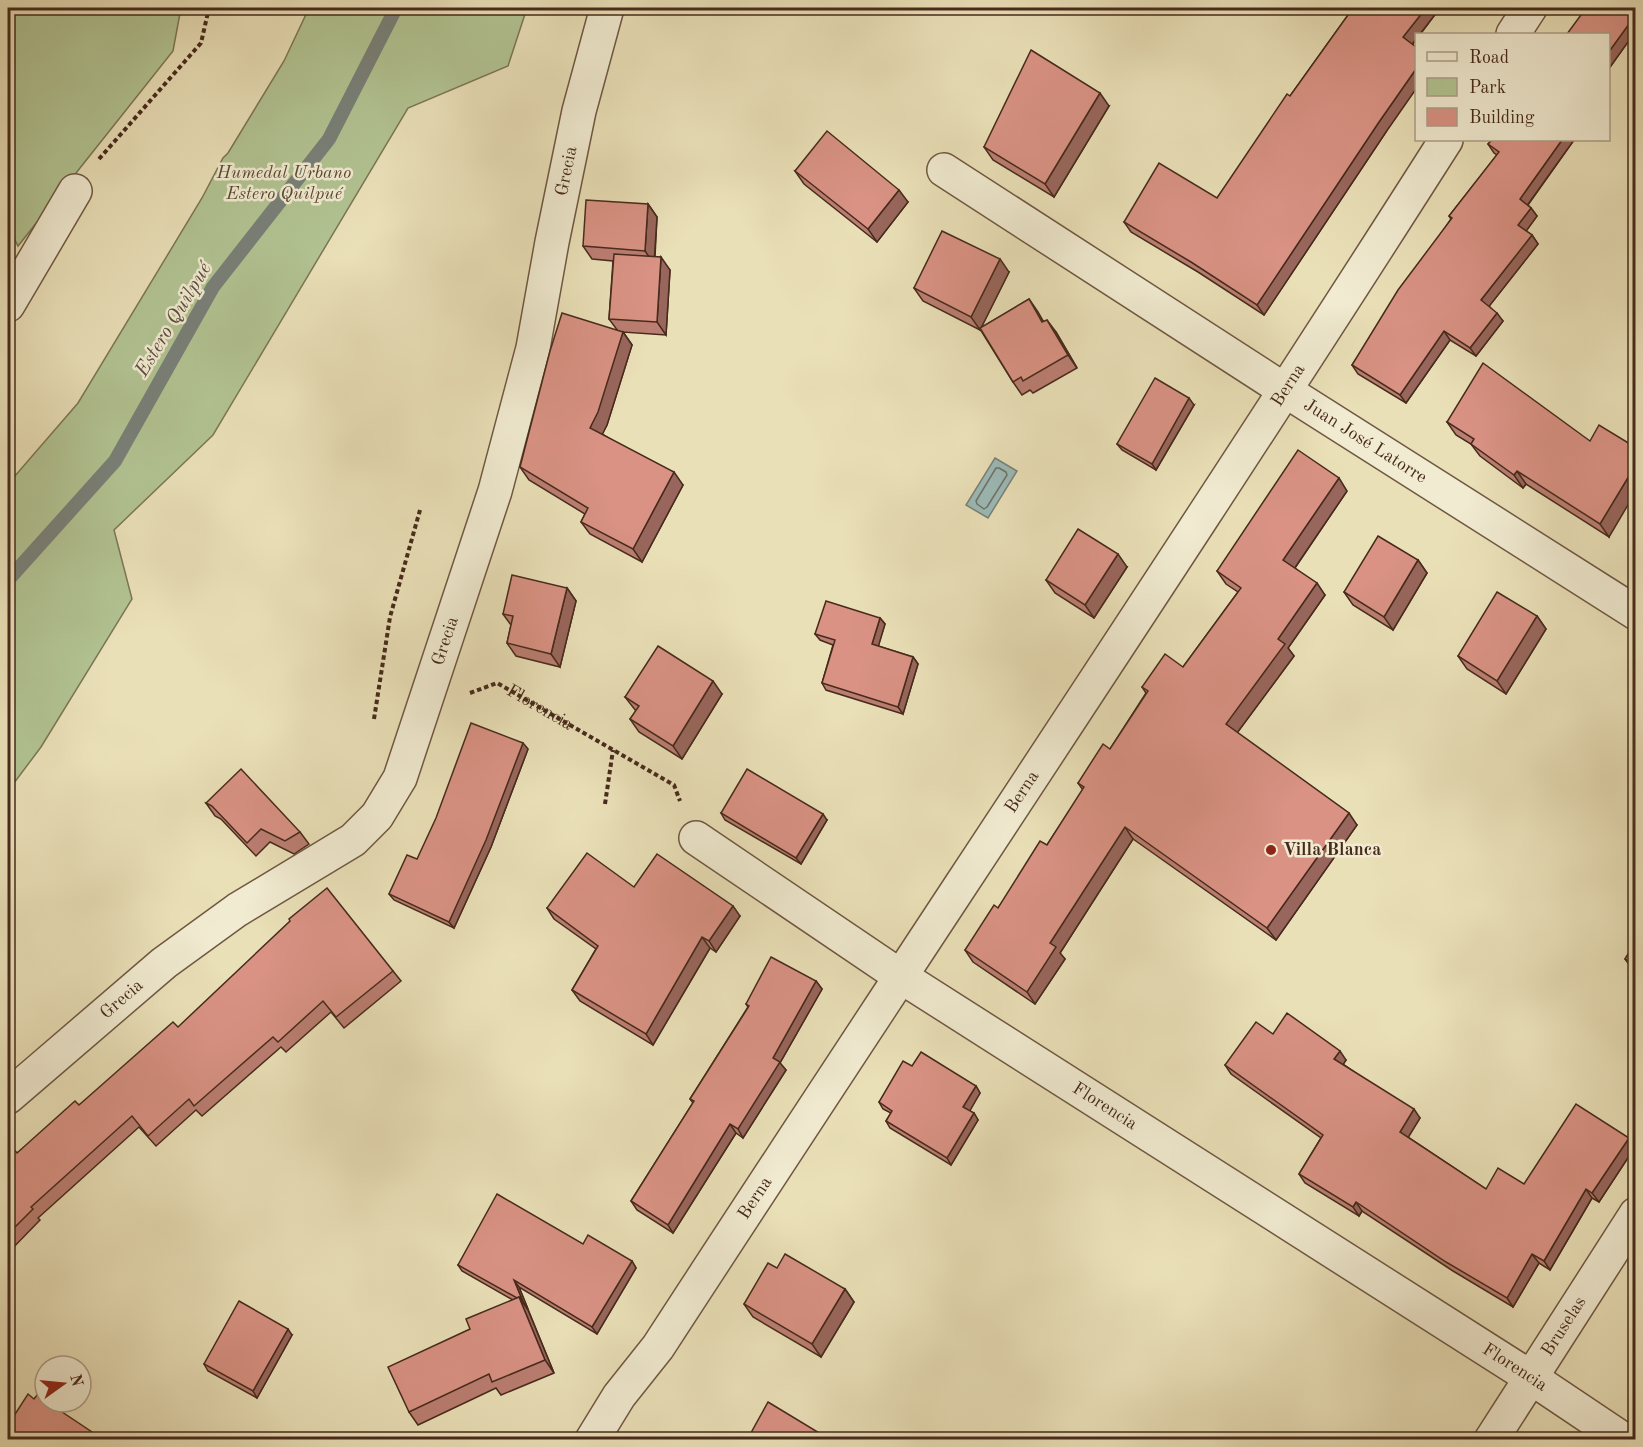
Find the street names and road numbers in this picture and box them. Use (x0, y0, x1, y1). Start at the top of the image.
street label: Grecia (553, 145, 581, 198)
street label: Berna (1268, 361, 1309, 410)
street label: Juan José Latorre (1300, 396, 1430, 487)
street label: Grecia (429, 614, 462, 668)
street label: Florencia (504, 682, 576, 734)
street label: Berna (1002, 767, 1042, 816)
street label: Grecia (97, 976, 147, 1022)
street label: Florencia (1069, 1079, 1140, 1134)
street label: Berna (735, 1174, 776, 1223)
street label: Bruselas (1538, 1293, 1590, 1359)
street label: Florencia (1479, 1340, 1550, 1395)

